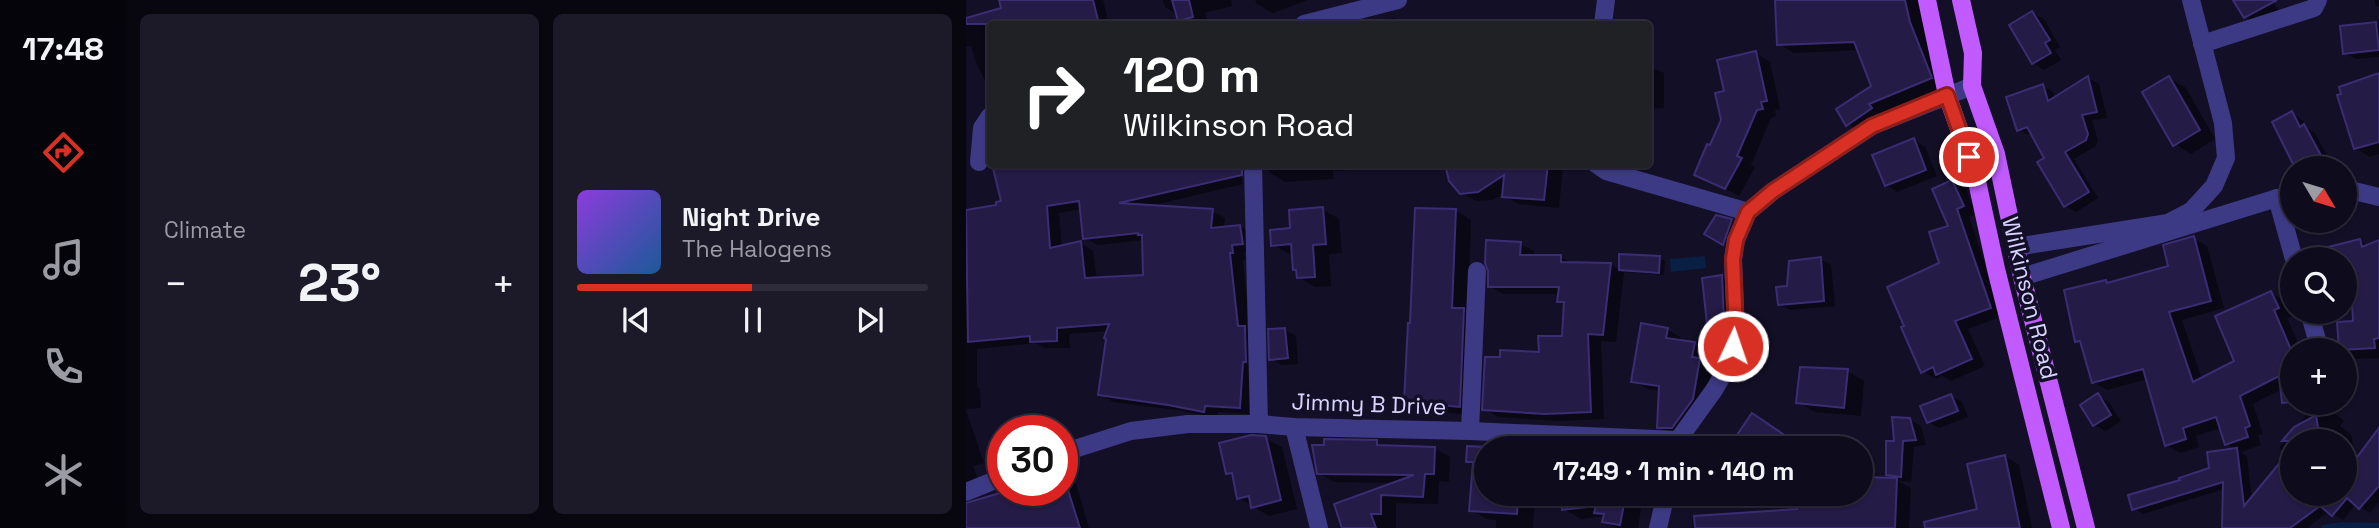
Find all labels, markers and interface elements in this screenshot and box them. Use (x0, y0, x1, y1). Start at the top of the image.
text: 17:48 (22, 29, 104, 69)
text: 120 m (1123, 44, 1260, 106)
icon: right (1008, 49, 1099, 140)
text: Wilkinson Road (1123, 105, 1354, 145)
pin (1939, 127, 1999, 187)
icon: directions (39, 128, 88, 177)
icon: arrive (1950, 138, 1988, 176)
north arrow (2280, 156, 2357, 233)
map controls (2280, 156, 2357, 506)
text: Night Drive (682, 200, 820, 234)
street label: Wilkinson Road (1995, 214, 2065, 382)
text: Climate (164, 215, 246, 245)
text: The Halogens (682, 234, 832, 264)
icon: music (39, 235, 88, 284)
button: search (2280, 247, 2357, 324)
text: 23° (298, 250, 381, 316)
text: − (164, 260, 188, 308)
text: + (491, 260, 515, 308)
icon: previous (617, 301, 655, 339)
icon: pause (734, 301, 772, 339)
icon: next (851, 301, 889, 339)
position arrow (1696, 309, 1770, 383)
button: + (2280, 338, 2357, 415)
icon: phone (39, 342, 88, 391)
street label: Jimmy B Drive (1291, 386, 1447, 422)
speed limit sign: 30 (987, 415, 1078, 506)
button: − (2280, 429, 2357, 506)
icon: climate (39, 450, 88, 499)
text: 17:49 · 1 min · 140 m (1553, 454, 1794, 488)

